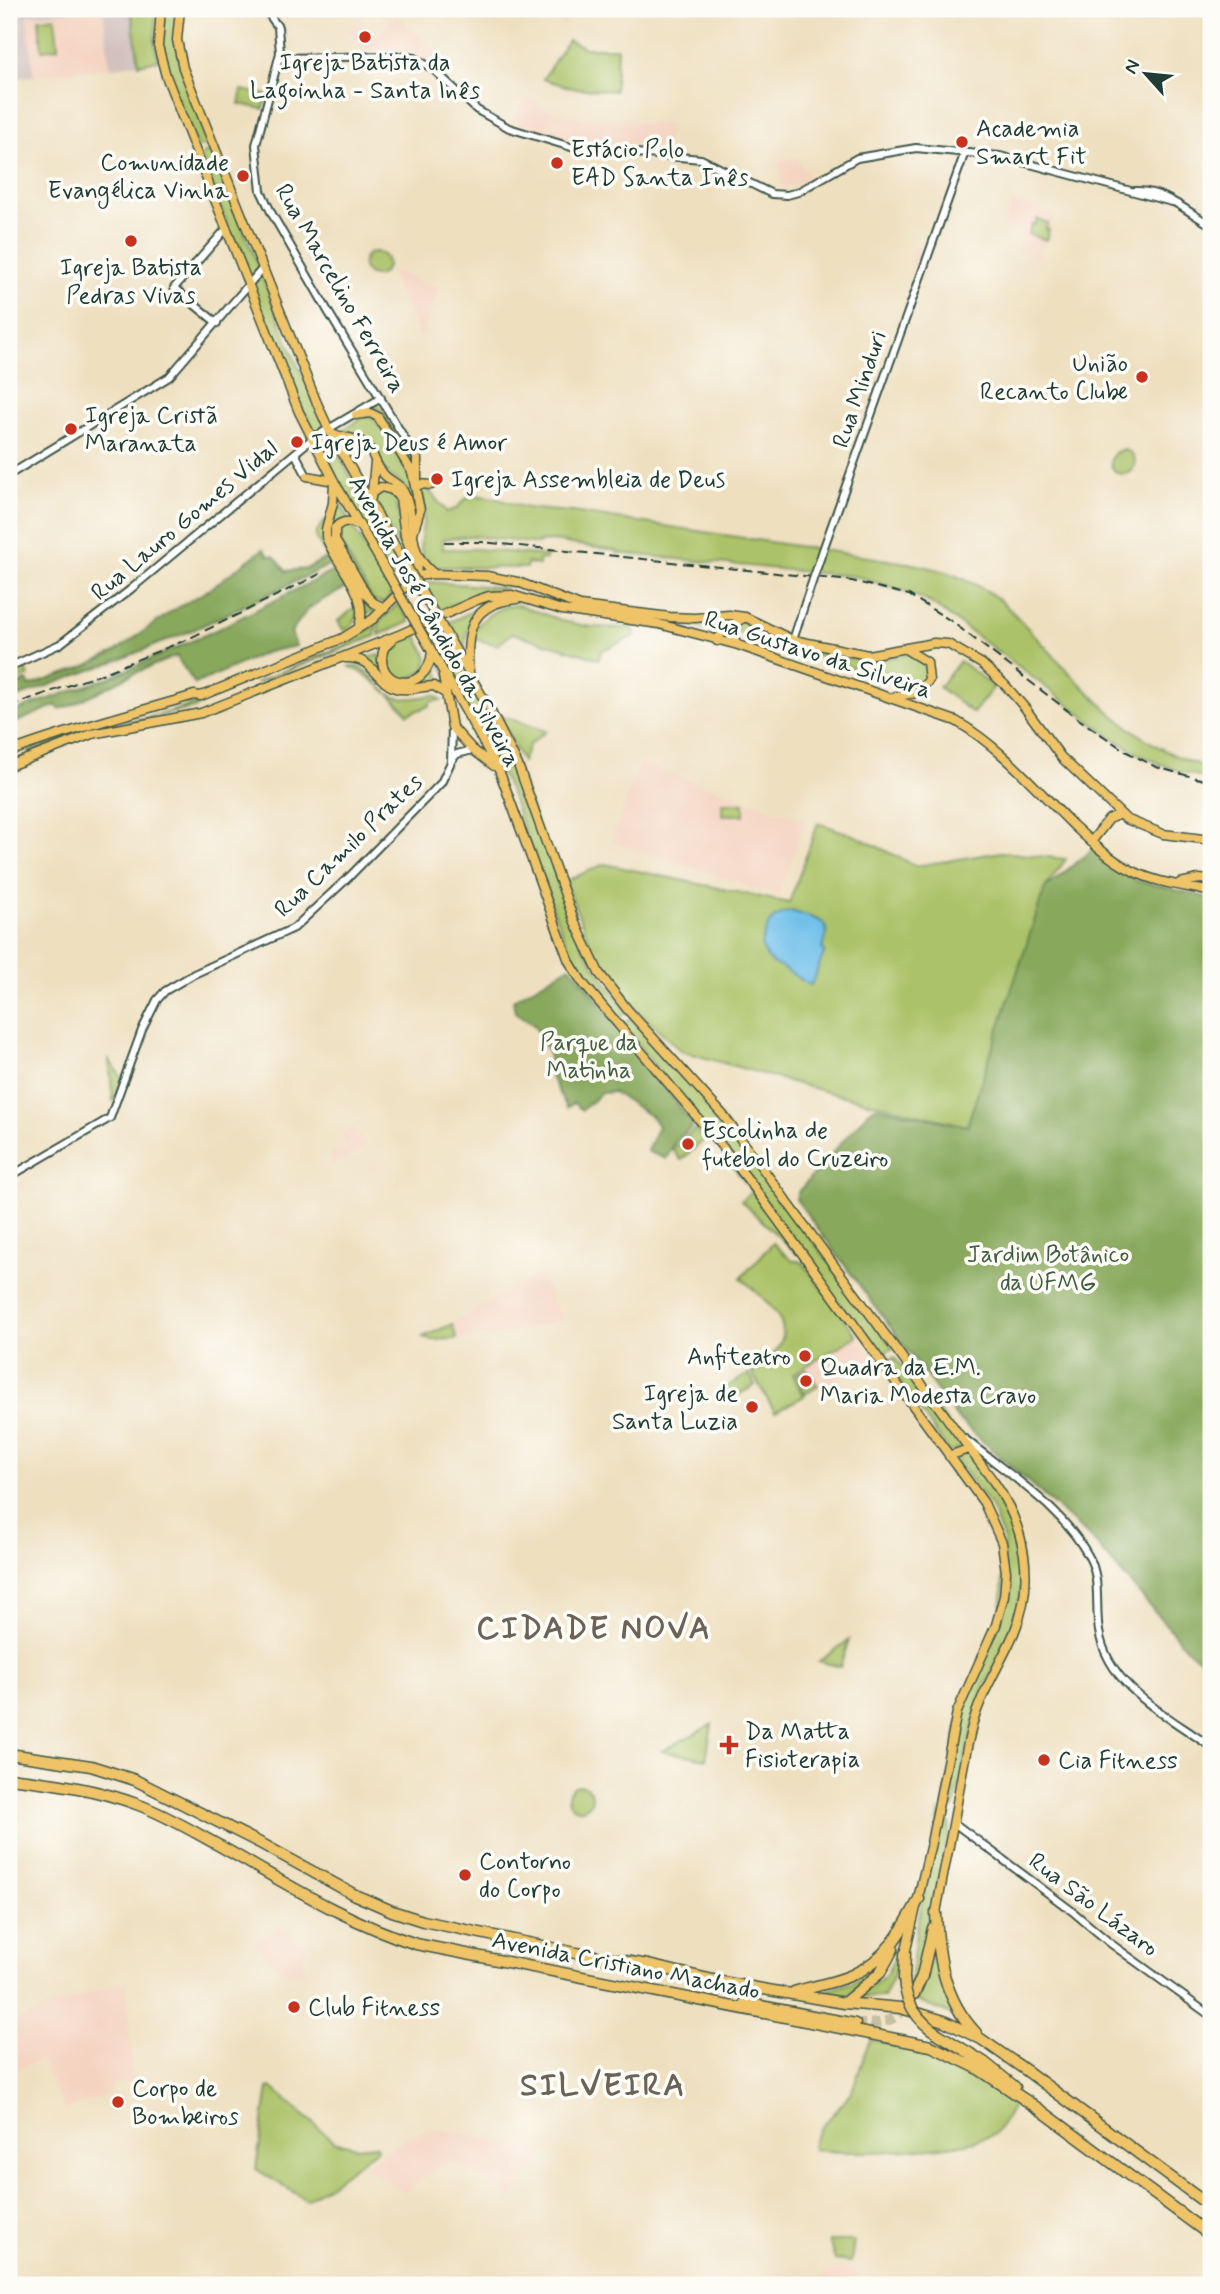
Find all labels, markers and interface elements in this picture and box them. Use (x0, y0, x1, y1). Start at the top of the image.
marker: Igreja Batista da Lagoinha - Santa Inês (357, 29, 373, 45)
north arrow (1112, 38, 1182, 108)
place label: Igreja Batista da Lagoinha - Santa Inês (250, 48, 480, 110)
text: N (1118, 56, 1146, 78)
place label: Academia Smart Fit (976, 114, 1087, 173)
marker: Academia Smart Fit (954, 134, 970, 150)
place label: Estácio Polo EAD Santa Inês (571, 135, 749, 194)
place label: Comunidade Evangélica Vinha (48, 148, 230, 209)
marker: Estácio Polo EAD Santa Inês (549, 155, 565, 171)
marker: Comunidade Evangélica Vinha (235, 168, 251, 184)
street label: Rua Marcelino Ferreira (267, 178, 412, 399)
marker: Igreja Batista Pedras Vivas (123, 233, 139, 249)
place label: Igreja Batista Pedras Vivas (60, 253, 202, 312)
street label: Rua Minduri (826, 327, 895, 452)
place label: União Recanto Clube (980, 349, 1128, 408)
marker: União Recanto Clube (1134, 369, 1150, 385)
place label: Igreja Cristã Maranata (85, 401, 218, 460)
marker: Igreja Cristã Maranata (63, 421, 79, 437)
place label: Igreja Deus é Amor (311, 428, 507, 459)
street label: Rua Lauro Gomes Vidal (85, 434, 285, 608)
marker: Igreja Deus é Amor (289, 434, 305, 450)
place label: Igreja Assembleia de Deus (451, 465, 725, 496)
street label: Avenida José Cândido da Silveira (340, 470, 527, 773)
marker: Igreja Assembleia de Deus (429, 471, 445, 487)
street label: Rua Gustavo da Silveira (700, 604, 935, 707)
street label: Rua Camilo Prates (268, 767, 430, 925)
park label: Parque da Matinha (540, 1028, 638, 1087)
place label: Escolinha de futebol do Cruzeiro (702, 1116, 888, 1175)
marker: Escolinha de futebol do Cruzeiro (680, 1136, 696, 1152)
park label: Jardim Botânico da UFMG (967, 1240, 1129, 1299)
place label: Anfiteatro (687, 1342, 791, 1373)
marker: Anfiteatro (797, 1348, 813, 1364)
place label: Quadra da E.M. Maria Modesta Cravo (820, 1353, 1036, 1412)
marker: Quadra da E.M. Maria Modesta Cravo (798, 1373, 814, 1389)
place label: Igreja de Santa Luzia (612, 1379, 738, 1438)
marker: Igreja de Santa Luzia (744, 1399, 760, 1415)
district label: CIDADE NOVA (476, 1608, 712, 1650)
place label: Da Matta Fisioterapia (745, 1717, 860, 1776)
marker: Da Matta Fisioterapia (719, 1735, 739, 1755)
place label: Cia Fitness (1058, 1746, 1178, 1777)
marker: Cia Fitness (1036, 1752, 1052, 1768)
street label: Rua São Lázaro (1022, 1846, 1164, 1964)
place label: Contorno do Corpo (479, 1847, 571, 1906)
marker: Contorno do Corpo (457, 1867, 473, 1883)
street label: Avenida Cristiano Machado (489, 1925, 762, 2008)
place label: Club Fitness (308, 1993, 440, 2024)
marker: Club Fitness (286, 1999, 302, 2015)
district label: SILVEIRA (520, 2065, 686, 2107)
place label: Corpo de Bombeiros (132, 2074, 239, 2133)
marker: Corpo de Bombeiros (110, 2094, 126, 2110)

